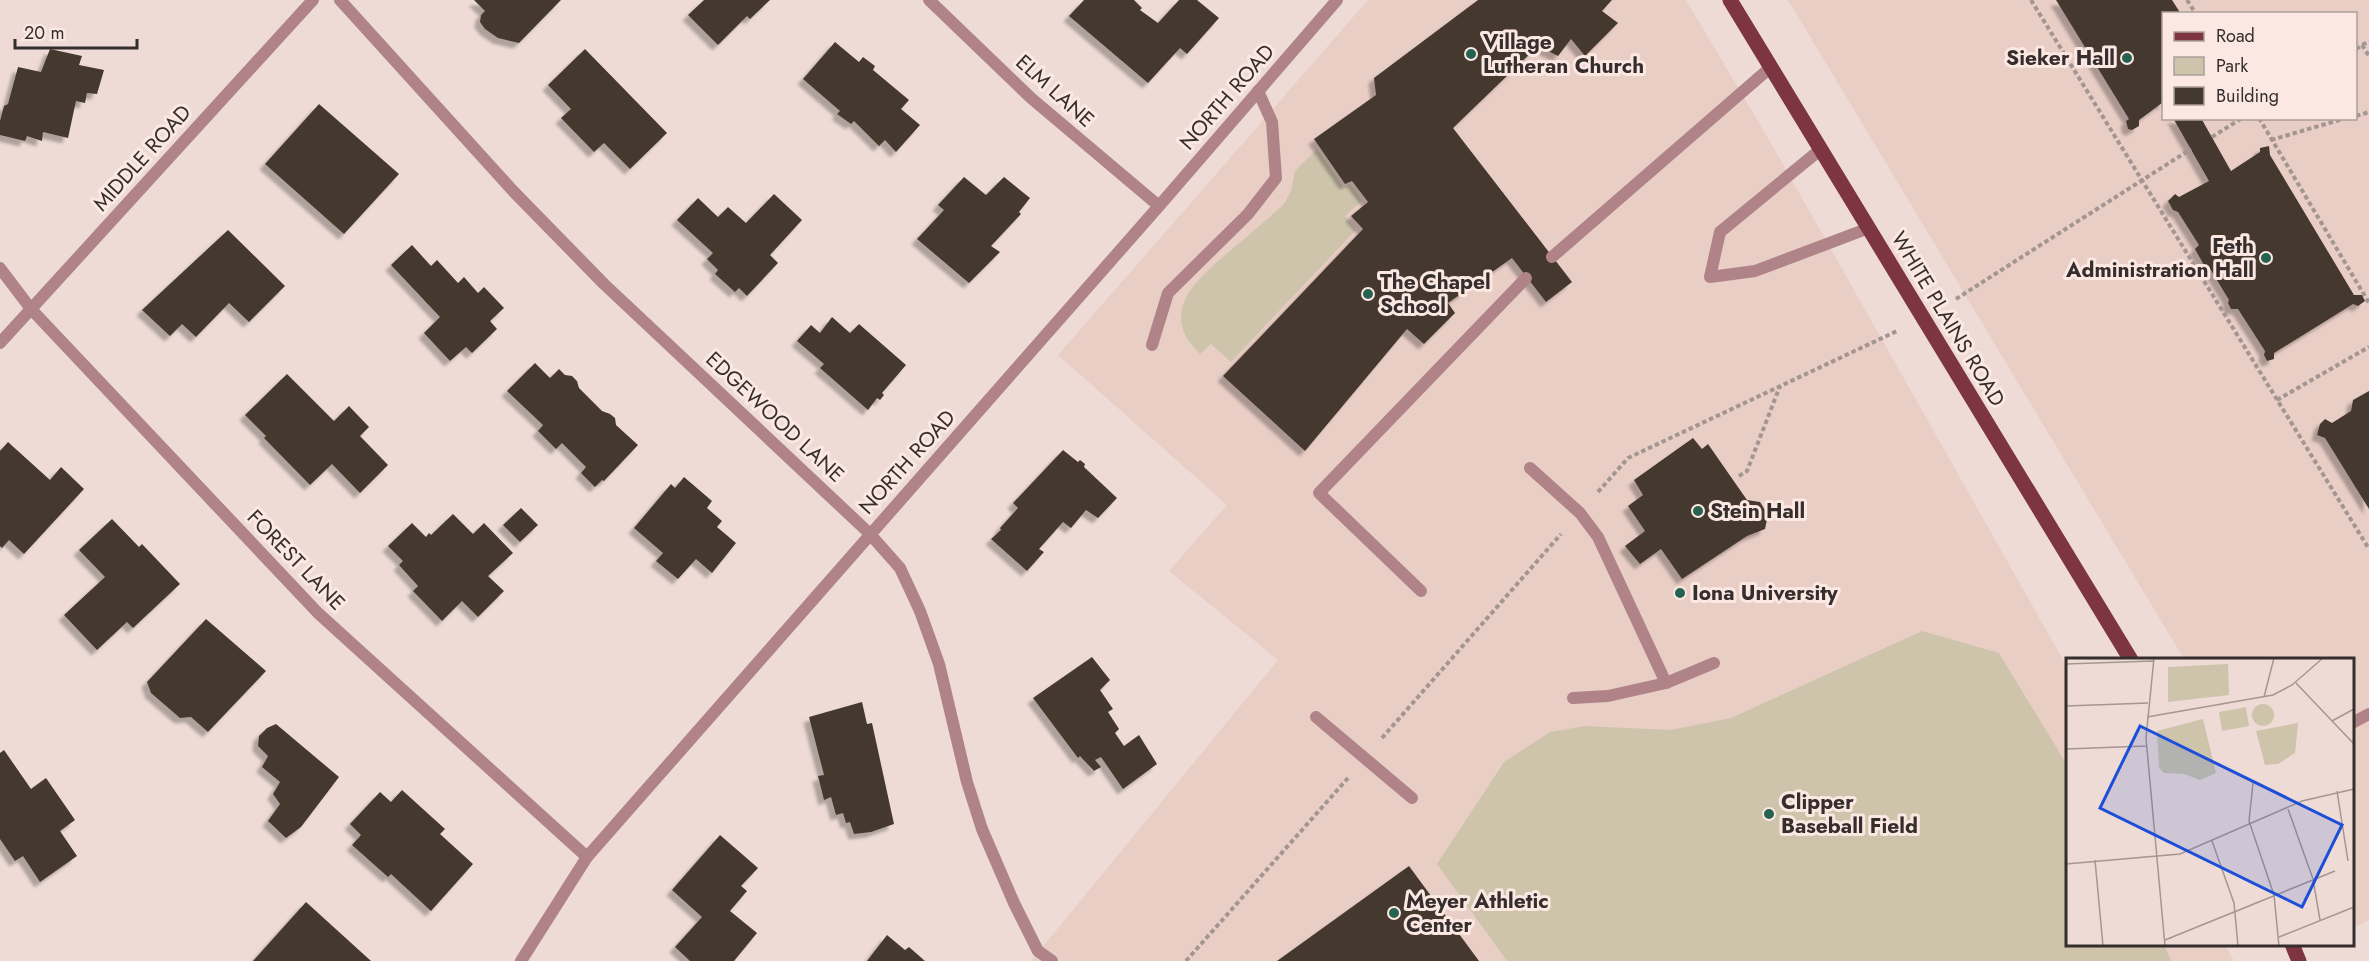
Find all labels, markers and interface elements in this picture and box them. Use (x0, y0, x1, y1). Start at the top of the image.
scale bar (15, 12, 136, 50)
legend (2162, 12, 2357, 120)
text: 20 m (24, 20, 64, 46)
text: Road (2216, 23, 2255, 49)
place label: Village Lutheran Church (1482, 27, 1644, 81)
street label: NORTH ROAD (1173, 38, 1281, 156)
place label: Sieker Hall (2006, 43, 2115, 73)
marker: Village Lutheran Church (1464, 47, 1478, 61)
street label: ELM LANE (1009, 48, 1101, 134)
marker: Sieker Hall (2120, 51, 2134, 65)
text: Park (2216, 53, 2248, 79)
text: Building (2216, 83, 2279, 109)
street label: MIDDLE ROAD (86, 98, 198, 218)
street label: WHITE PLAINS ROAD (1884, 226, 2012, 412)
place label: Feth Administration Hall (2065, 231, 2254, 285)
marker: Feth Administration Hall (2259, 251, 2273, 265)
place label: The Chapel School (1380, 267, 1491, 321)
marker: The Chapel School (1361, 287, 1375, 301)
street label: EDGEWOOD LANE (699, 345, 851, 489)
street label: NORTH ROAD (852, 403, 962, 521)
place label: Stein Hall (1710, 496, 1805, 526)
street label: FOREST LANE (240, 503, 352, 617)
marker: Stein Hall (1691, 504, 1705, 518)
place label: Iona University (1692, 578, 1839, 608)
marker: Iona University (1673, 586, 1687, 600)
inset map (2066, 658, 2354, 946)
place label: Clipper Baseball Field (1781, 787, 1918, 841)
marker: Clipper Baseball Field (1762, 807, 1776, 821)
place label: Meyer Athletic Center (1406, 886, 1549, 940)
marker: Meyer Athletic Center (1387, 906, 1401, 920)

